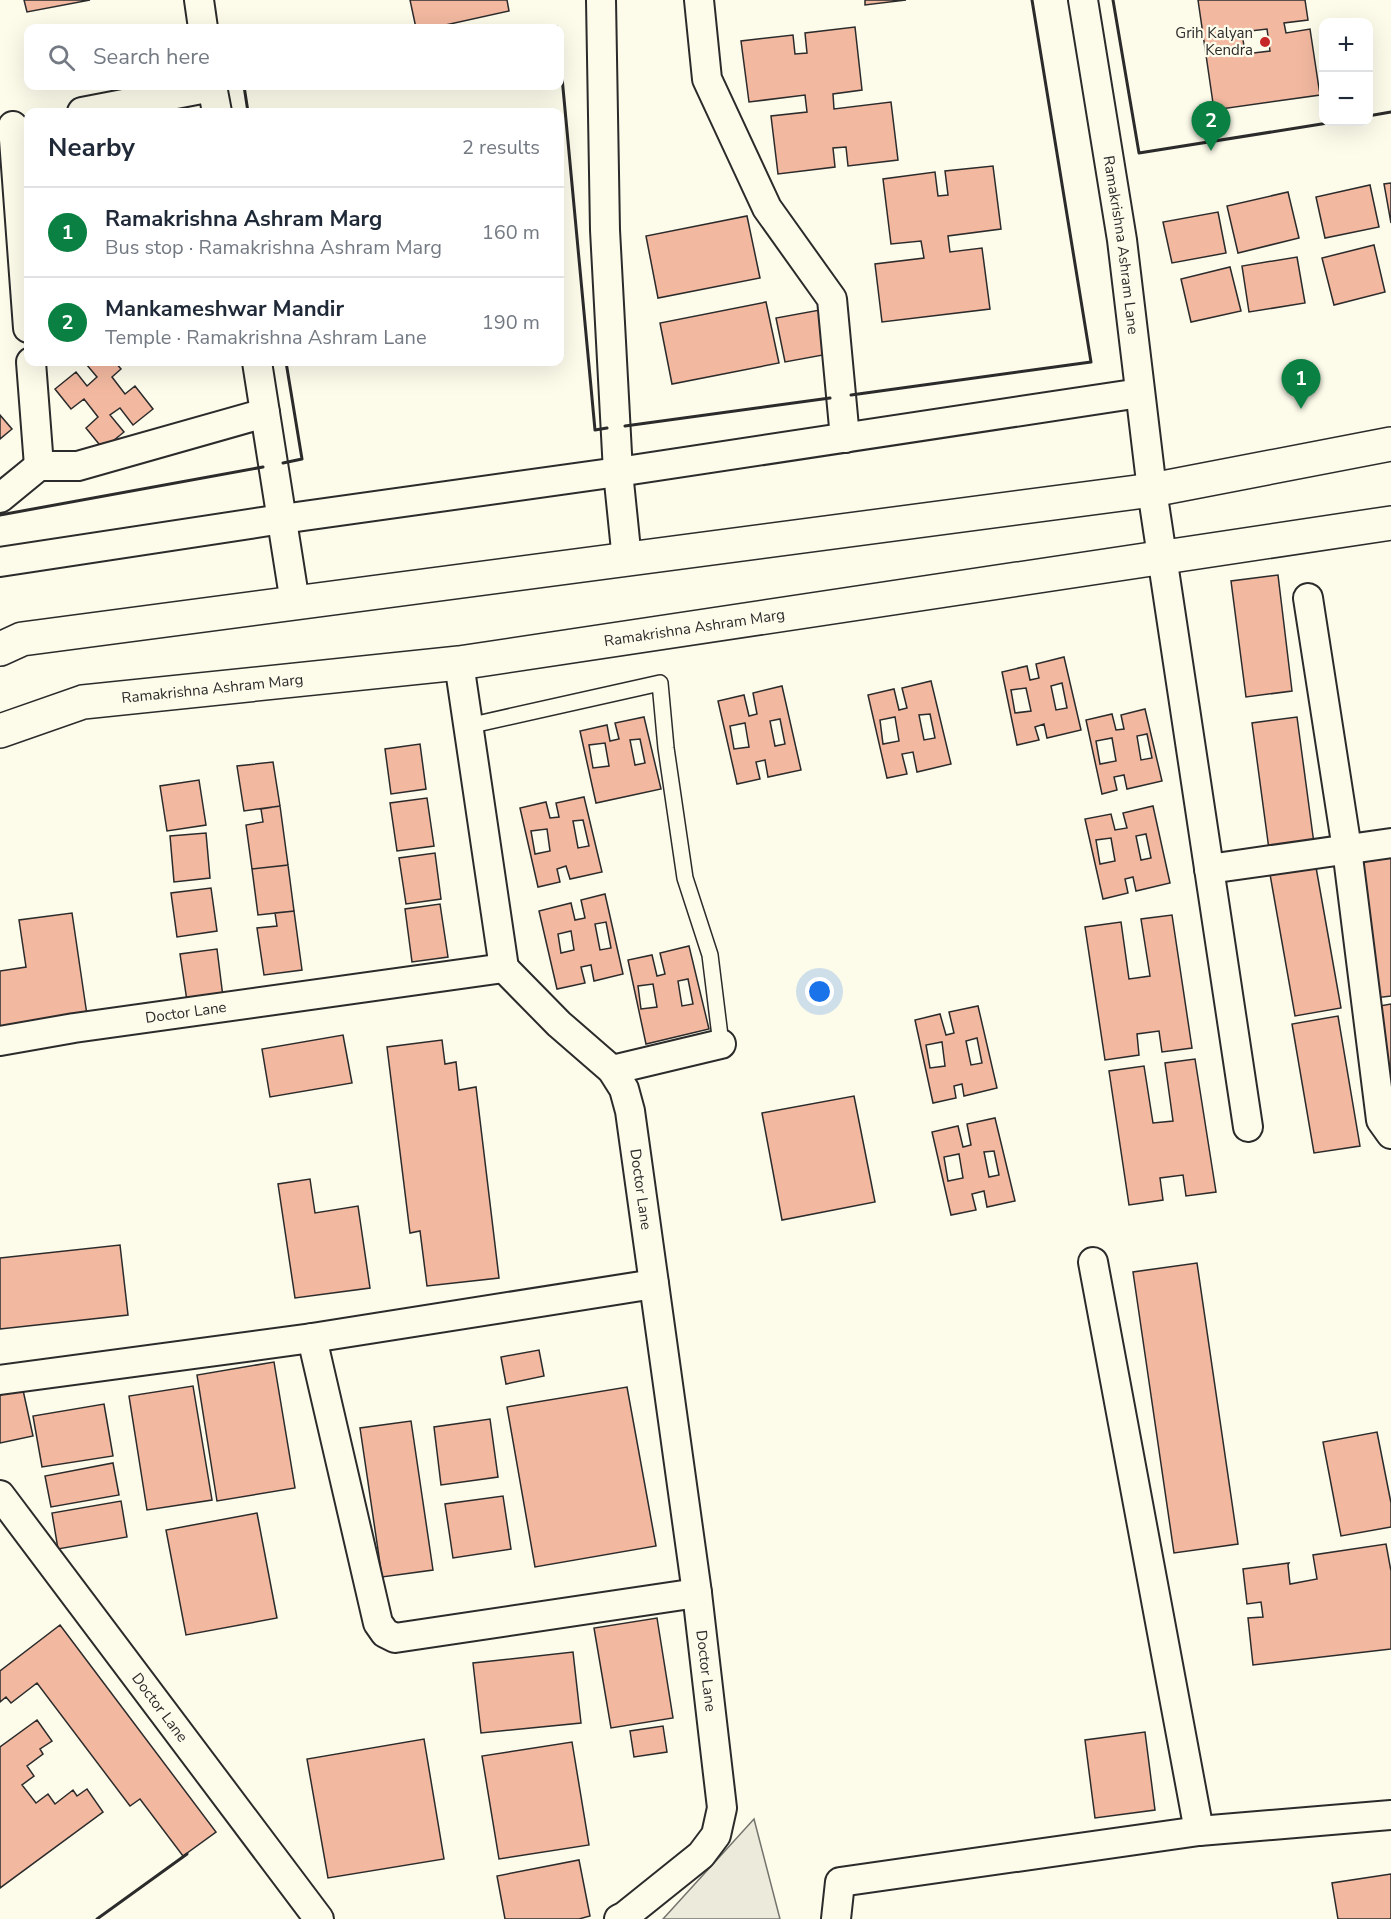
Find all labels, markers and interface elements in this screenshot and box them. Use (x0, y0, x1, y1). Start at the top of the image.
map controls (1319, 18, 1373, 126)
button: + (1319, 18, 1373, 72)
place label: Grih Kalyan Kendra (1175, 23, 1253, 60)
search box (24, 24, 564, 90)
marker: Grih Kalyan Kendra (1258, 35, 1272, 49)
icon: search (45, 41, 78, 74)
text: Search here (93, 42, 210, 72)
button: − (1319, 72, 1373, 126)
pin: 2 (1192, 102, 1230, 151)
text: Nearby (48, 130, 135, 165)
text: 2 results (462, 134, 540, 161)
street label: Ramakrishna Ashram Lane (1098, 154, 1143, 336)
text: Ramakrishna Ashram Marg (105, 204, 382, 234)
text: 1 (62, 219, 74, 246)
text: 160 m (482, 219, 540, 246)
text: Bus stop · Ramakrishna Ashram Marg (105, 234, 442, 261)
text: Mankameshwar Mandir (105, 294, 344, 324)
text: 2 (62, 309, 74, 336)
text: 190 m (482, 309, 540, 336)
text: Temple · Ramakrishna Ashram Lane (105, 324, 427, 351)
pin: 1 (1282, 360, 1320, 409)
street label: Ramakrishna Ashram Marg (603, 604, 786, 651)
street label: Ramakrishna Ashram Marg (121, 669, 304, 708)
your location (805, 977, 834, 1006)
street label: Doctor Lane (144, 997, 228, 1028)
street label: Doctor Lane (625, 1147, 656, 1231)
street label: Doctor Lane (691, 1629, 721, 1713)
street label: Doctor Lane (127, 1669, 193, 1746)

